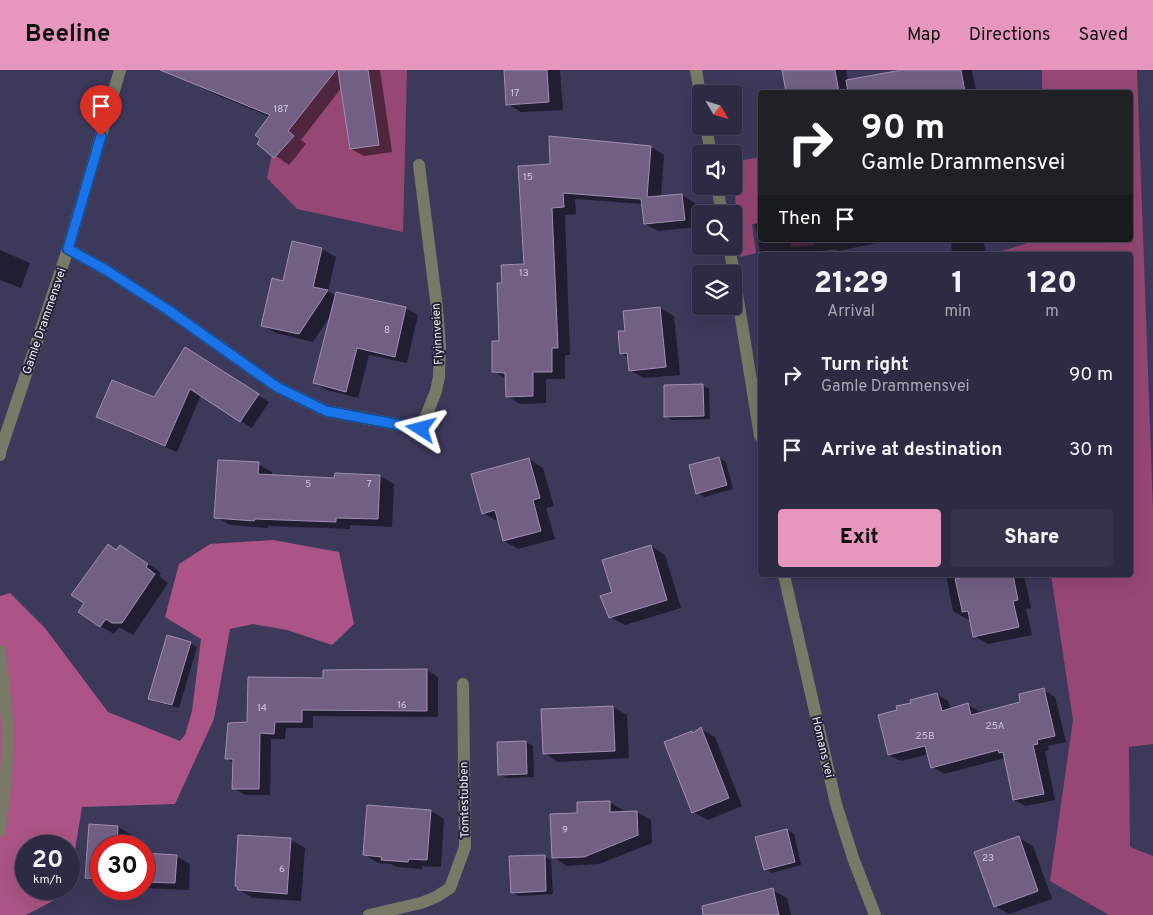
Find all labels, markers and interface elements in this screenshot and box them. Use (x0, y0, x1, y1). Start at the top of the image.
text: Beeline (25, 20, 110, 50)
text: Map (907, 24, 941, 47)
text: Directions (969, 24, 1051, 47)
text: Saved (1079, 24, 1128, 47)
pin (80, 85, 122, 136)
north arrow (692, 85, 742, 135)
map controls (692, 85, 742, 315)
house number: 17 (511, 87, 519, 100)
icon: arrive (87, 92, 115, 120)
house number: 187 (274, 103, 288, 116)
text: 90 m (861, 107, 945, 151)
icon: right (778, 110, 843, 175)
button: sound (692, 145, 742, 195)
text: Gamle Drammensvei (861, 150, 1065, 177)
house number: 15 (523, 171, 533, 184)
button: search (692, 205, 742, 255)
icon: arrive (831, 205, 859, 233)
text: Then (778, 207, 821, 231)
button: layers (692, 265, 742, 315)
street label: Gamle Drammensvei (19, 266, 71, 377)
text: 21:29 (814, 266, 889, 303)
text: 1 (952, 266, 964, 303)
text: 120 (1027, 266, 1077, 303)
house number: 13 (519, 267, 529, 280)
text: Arrival (827, 302, 875, 322)
text: min (944, 302, 971, 322)
text: m (1045, 302, 1059, 322)
street label: Flyinnveien (428, 303, 448, 365)
house number: 8 (384, 324, 390, 337)
text: Turn right (821, 353, 909, 377)
icon: right (778, 361, 806, 389)
text: 90 m (1069, 363, 1113, 387)
text: Gamle Drammensvei (821, 377, 970, 397)
position arrow (394, 402, 446, 454)
icon: arrive (778, 436, 806, 464)
text: Arrive at destination (821, 438, 1002, 462)
text: 30 m (1069, 438, 1113, 462)
house number: 5 (305, 478, 311, 491)
house number: 7 (366, 478, 372, 491)
button: Exit (778, 509, 941, 567)
button: Share (951, 509, 1113, 567)
house number: 16 (397, 699, 407, 712)
house number: 14 (257, 702, 267, 715)
street label: Homans vei (807, 715, 837, 779)
house number: 25A (986, 720, 1005, 733)
house number: 25B (916, 730, 934, 743)
street label: Tomtestubben (456, 761, 474, 839)
house number: 9 (562, 824, 568, 837)
speed limit sign: 30 (90, 835, 155, 900)
text: 20 (32, 845, 63, 877)
house number: 23 (982, 852, 994, 865)
house number: 6 (279, 863, 285, 876)
text: km/h (33, 872, 62, 888)

